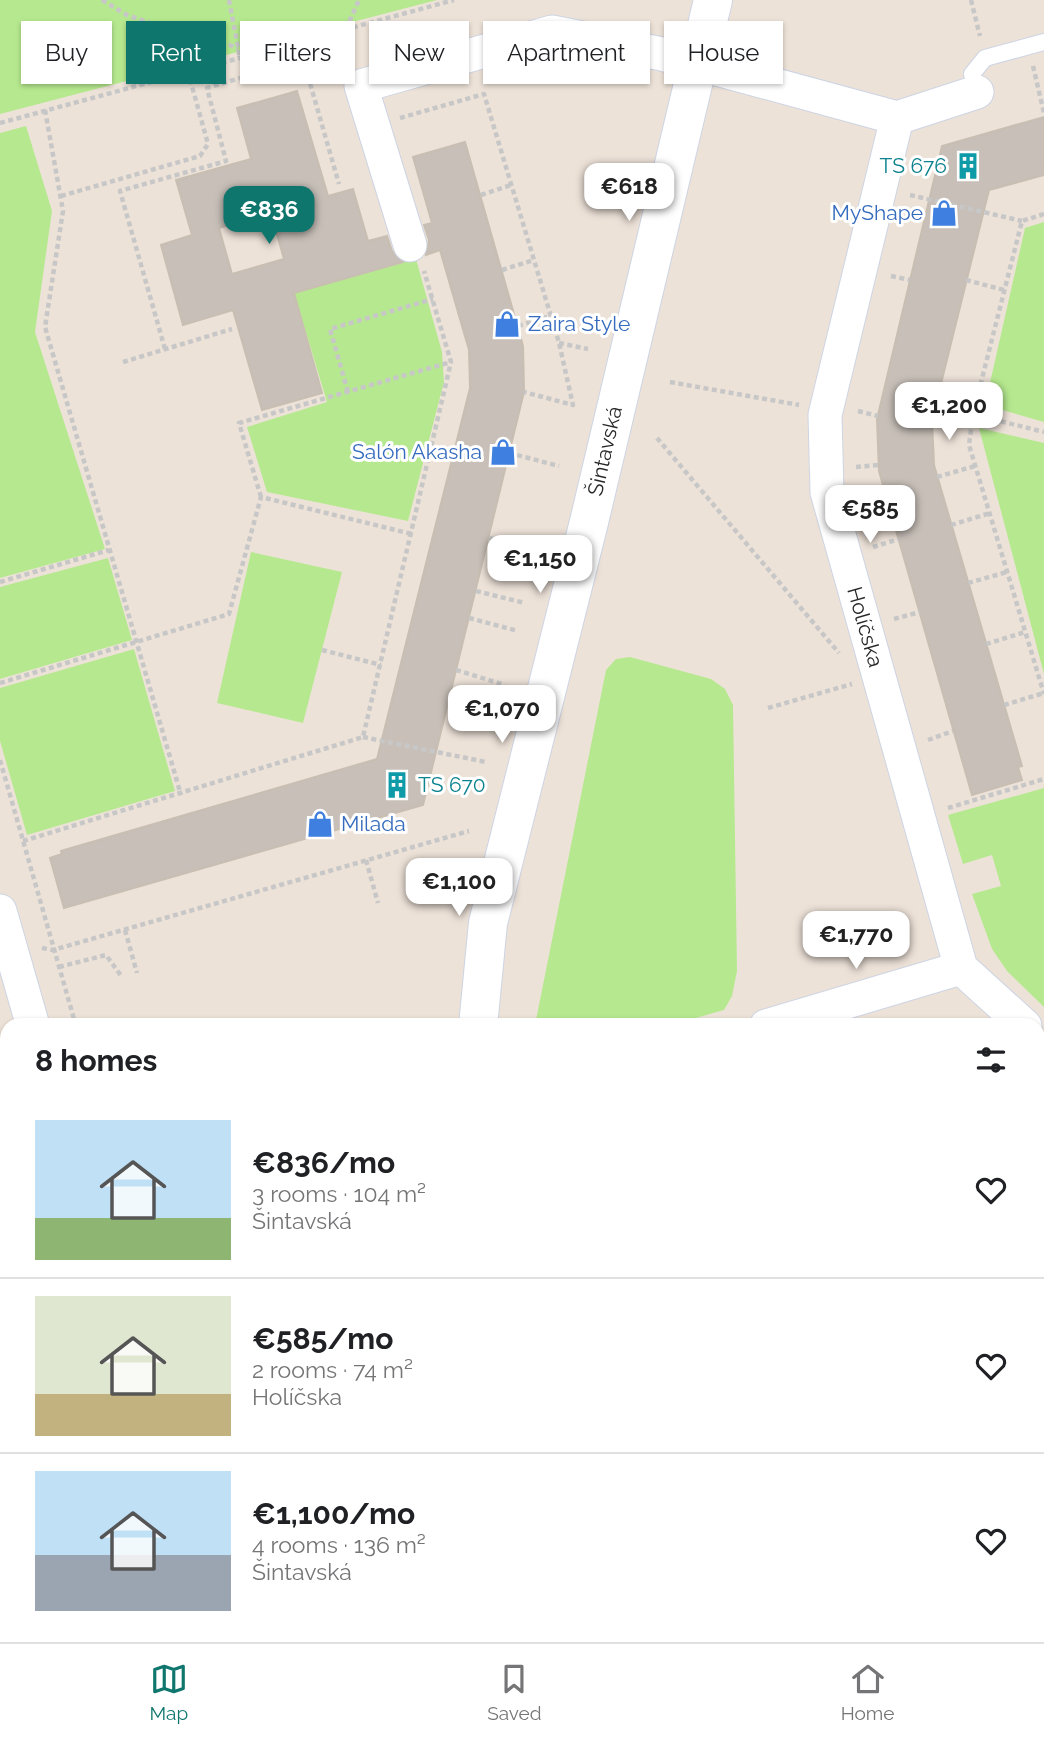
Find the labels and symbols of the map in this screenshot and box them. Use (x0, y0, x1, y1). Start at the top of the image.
building icon: TS 676 (953, 151, 983, 181)
place label: TS 676 (880, 153, 947, 178)
pin: €618 (588, 164, 670, 223)
pin: €836 (228, 187, 310, 246)
shop icon: MyShape (929, 198, 959, 228)
place label: MyShape (831, 200, 923, 225)
shop icon: Zaira Style (492, 309, 522, 339)
place label: Zaira Style (528, 311, 630, 336)
pin: €1,200 (892, 382, 1006, 442)
street label: Šintavská (582, 404, 627, 498)
shop icon: Salón Akasha (488, 437, 518, 467)
place label: Salón Akasha (352, 439, 482, 464)
pin: €585 (829, 486, 911, 545)
pin: €1,150 (483, 536, 597, 595)
street label: Holíčska (842, 584, 889, 670)
pin: €1,070 (445, 686, 559, 745)
building icon: TS 670 (382, 770, 412, 800)
place label: TS 670 (418, 772, 486, 797)
shop icon: Milada (305, 809, 335, 839)
place label: Milada (341, 811, 406, 836)
pin: €1,100 (402, 858, 516, 918)
pin: €1,770 (799, 912, 913, 971)

